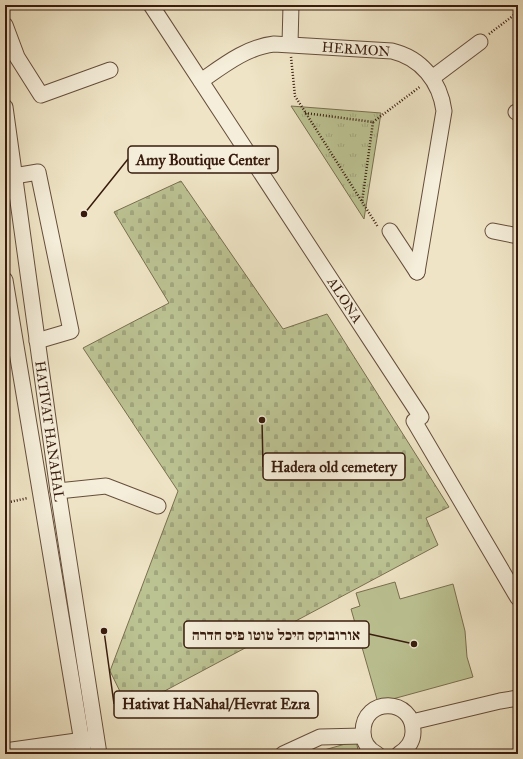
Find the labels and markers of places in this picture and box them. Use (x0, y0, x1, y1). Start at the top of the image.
callout: Amy Boutique Center (128, 146, 278, 173)
callout: Hadera old cemetery (263, 453, 405, 480)
callout: אורובוקס היכל טוטו פיס חדרה (184, 621, 369, 648)
callout: Hativat HaNahal/Hevrat Ezra (114, 691, 318, 718)

